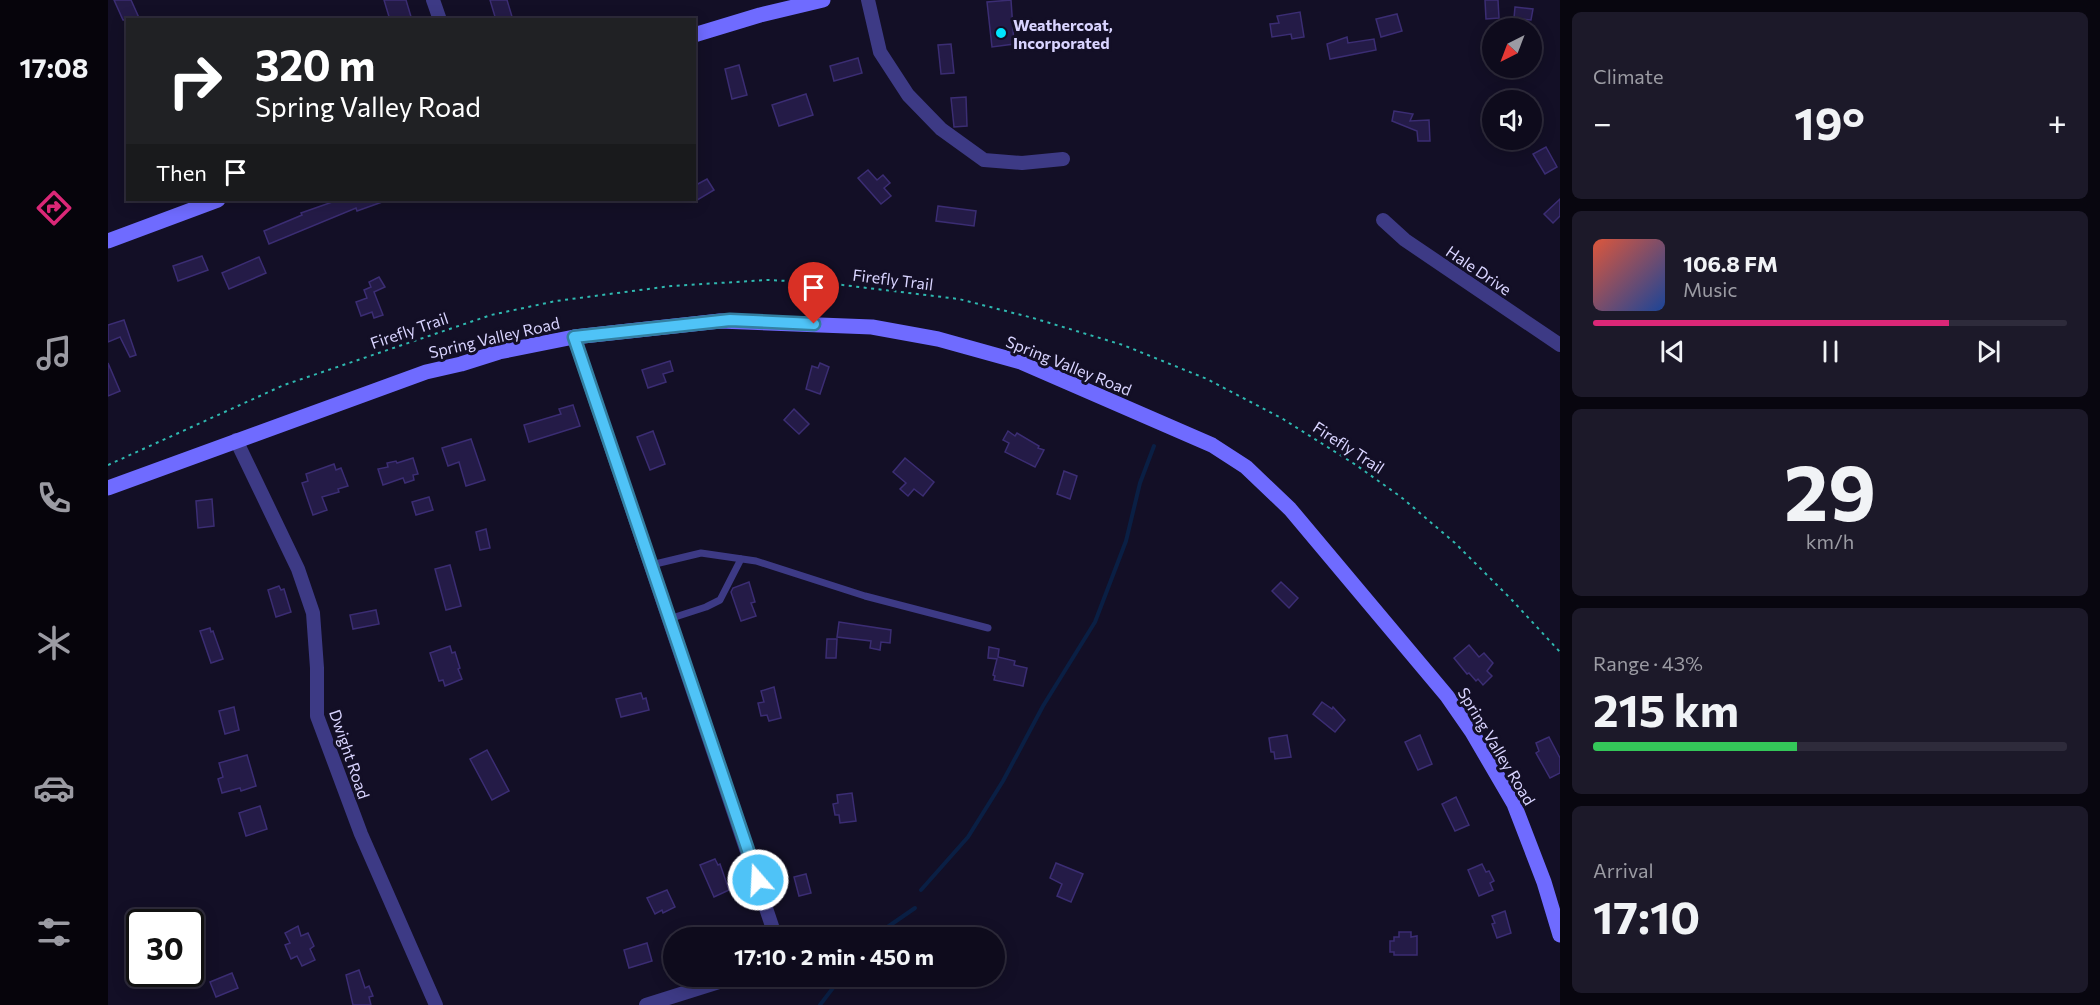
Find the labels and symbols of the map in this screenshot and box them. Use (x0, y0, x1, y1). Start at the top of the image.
place label: Weathercoat, Incorporated (1013, 15, 1113, 52)
north arrow (1482, 18, 1542, 78)
marker: Weathercoat, Incorporated (994, 26, 1008, 40)
street label: Hale Drive (1443, 241, 1515, 299)
pin (788, 262, 839, 324)
street label: Firefly Trail (852, 265, 934, 293)
street label: Firefly Trail (368, 308, 450, 352)
street label: Spring Valley Road (427, 313, 561, 361)
street label: Spring Valley Road (1003, 331, 1135, 399)
street label: Firefly Trail (1310, 417, 1388, 477)
street label: Spring Valley Road (1454, 684, 1540, 808)
street label: Dwight Road (326, 707, 374, 801)
position arrow (726, 848, 790, 912)
speed limit sign: 30 (126, 909, 204, 987)

